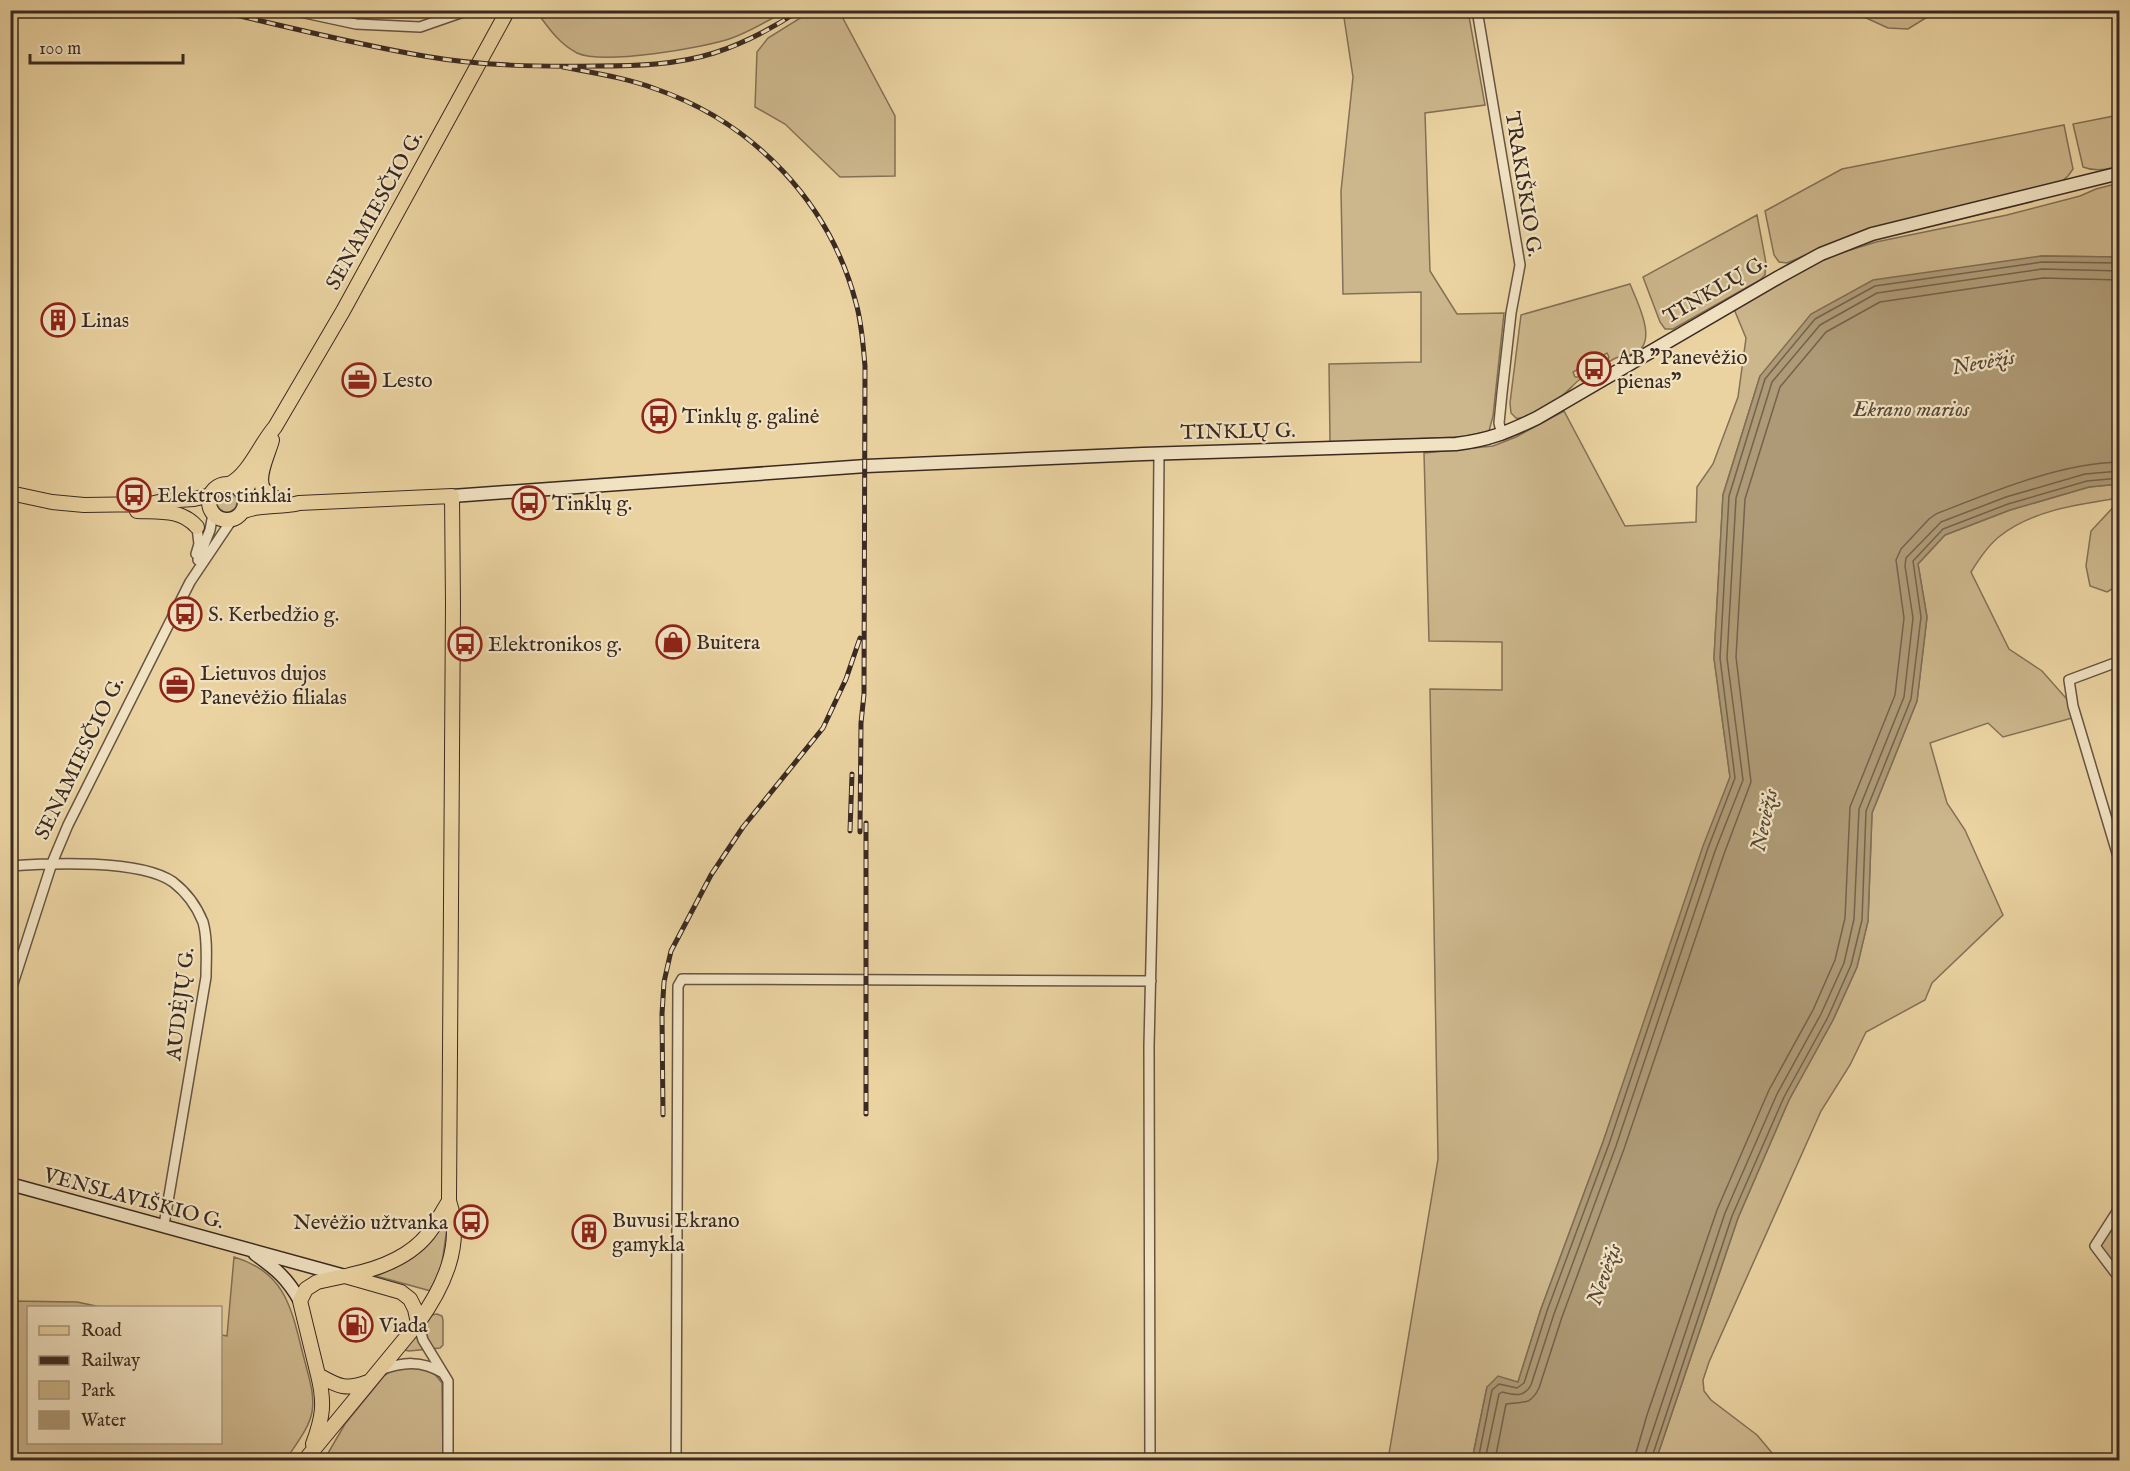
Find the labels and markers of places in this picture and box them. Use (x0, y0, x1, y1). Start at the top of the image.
building icon: Linas (40, 302, 76, 338)
place label: Linas (81, 308, 129, 335)
place label: AB "Panevėžio pienas" (1616, 345, 1747, 396)
bus stop icon: AB "Panevėžio pienas" (1576, 351, 1612, 387)
office icon: Lesto (341, 362, 377, 398)
place label: Lesto (382, 368, 433, 395)
bus stop icon: Tinklų g. galinė (641, 398, 677, 434)
place label: Tinklų g. galinė (682, 404, 820, 431)
bus stop icon: Elektros tinklai (116, 477, 152, 513)
place label: Elektros tinklai (157, 483, 292, 510)
bus stop icon: Tinklų g. (511, 485, 547, 521)
place label: Tinklų g. (552, 491, 632, 518)
bus stop icon: S. Kerbedžio g. (167, 596, 203, 632)
place label: S. Kerbedžio g. (208, 602, 339, 629)
shop icon: Buitera (655, 624, 691, 660)
bus stop icon: Elektronikos g. (447, 626, 483, 662)
place label: Buitera (696, 630, 761, 657)
place label: Elektronikos g. (488, 632, 622, 659)
place label: Lietuvos dujos Panevėžio filialas (200, 661, 347, 712)
office icon: Lietuvos dujos Panevėžio filialas (159, 667, 195, 703)
bus stop icon: Nevėžio užtvanka (453, 1204, 489, 1240)
place label: Buvusi Ekrano gamykla (612, 1208, 740, 1259)
place label: Nevėžio užtvanka (293, 1210, 449, 1237)
building icon: Buvusi Ekrano gamykla (571, 1214, 607, 1250)
fuel station icon: Viada (338, 1307, 374, 1343)
place label: Viada (378, 1313, 429, 1340)

